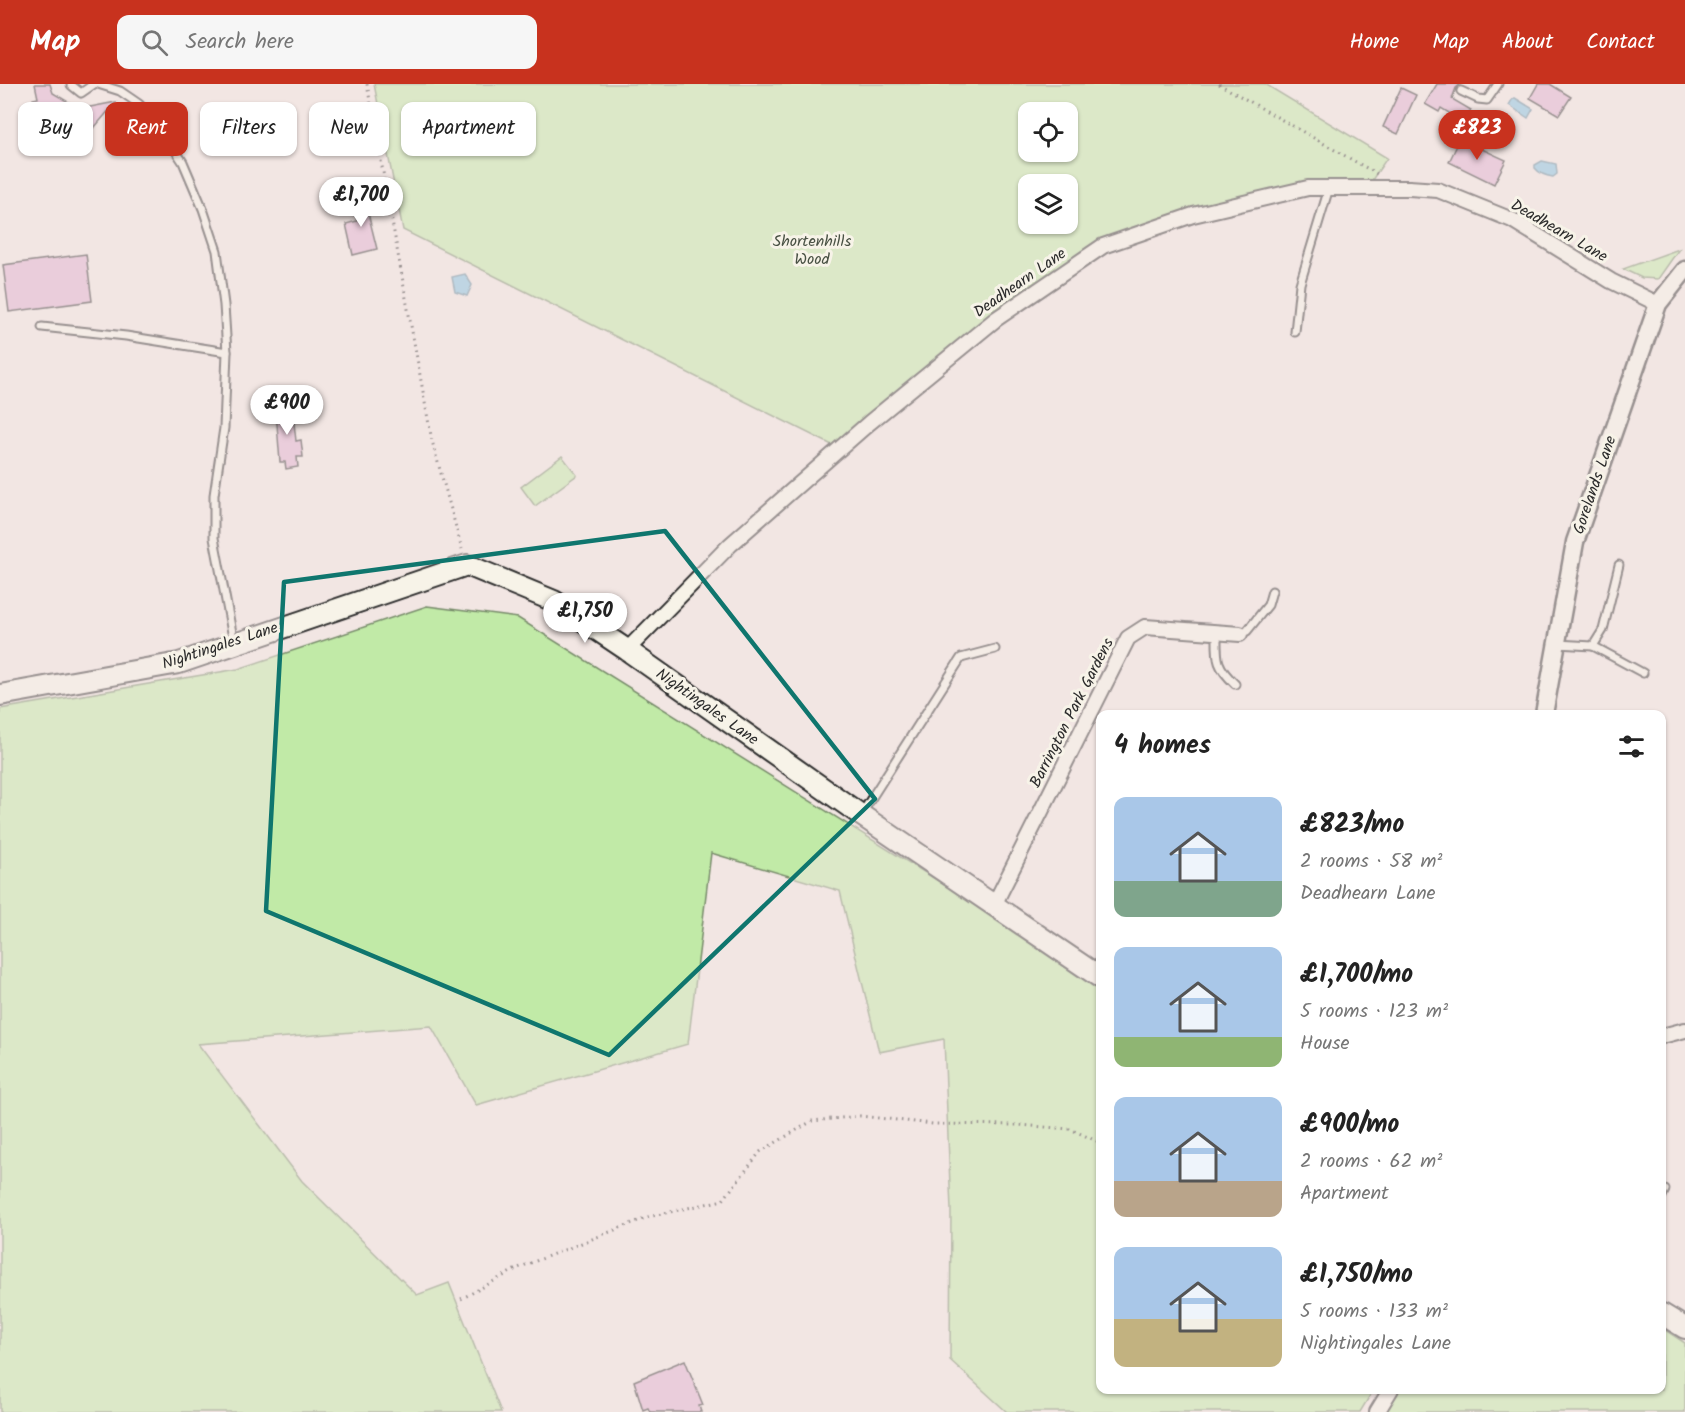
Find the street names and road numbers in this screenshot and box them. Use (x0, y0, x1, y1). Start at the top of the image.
street label: Deadhearn Lane (1506, 193, 1612, 269)
street label: Deadhearn Lane (968, 242, 1072, 324)
street label: Gorelands Lane (1566, 432, 1624, 538)
street label: Nightingales Lane (159, 615, 281, 677)
street label: Barrington Park Gardens (1023, 634, 1121, 792)
street label: Nightingales Lane (650, 662, 764, 752)

